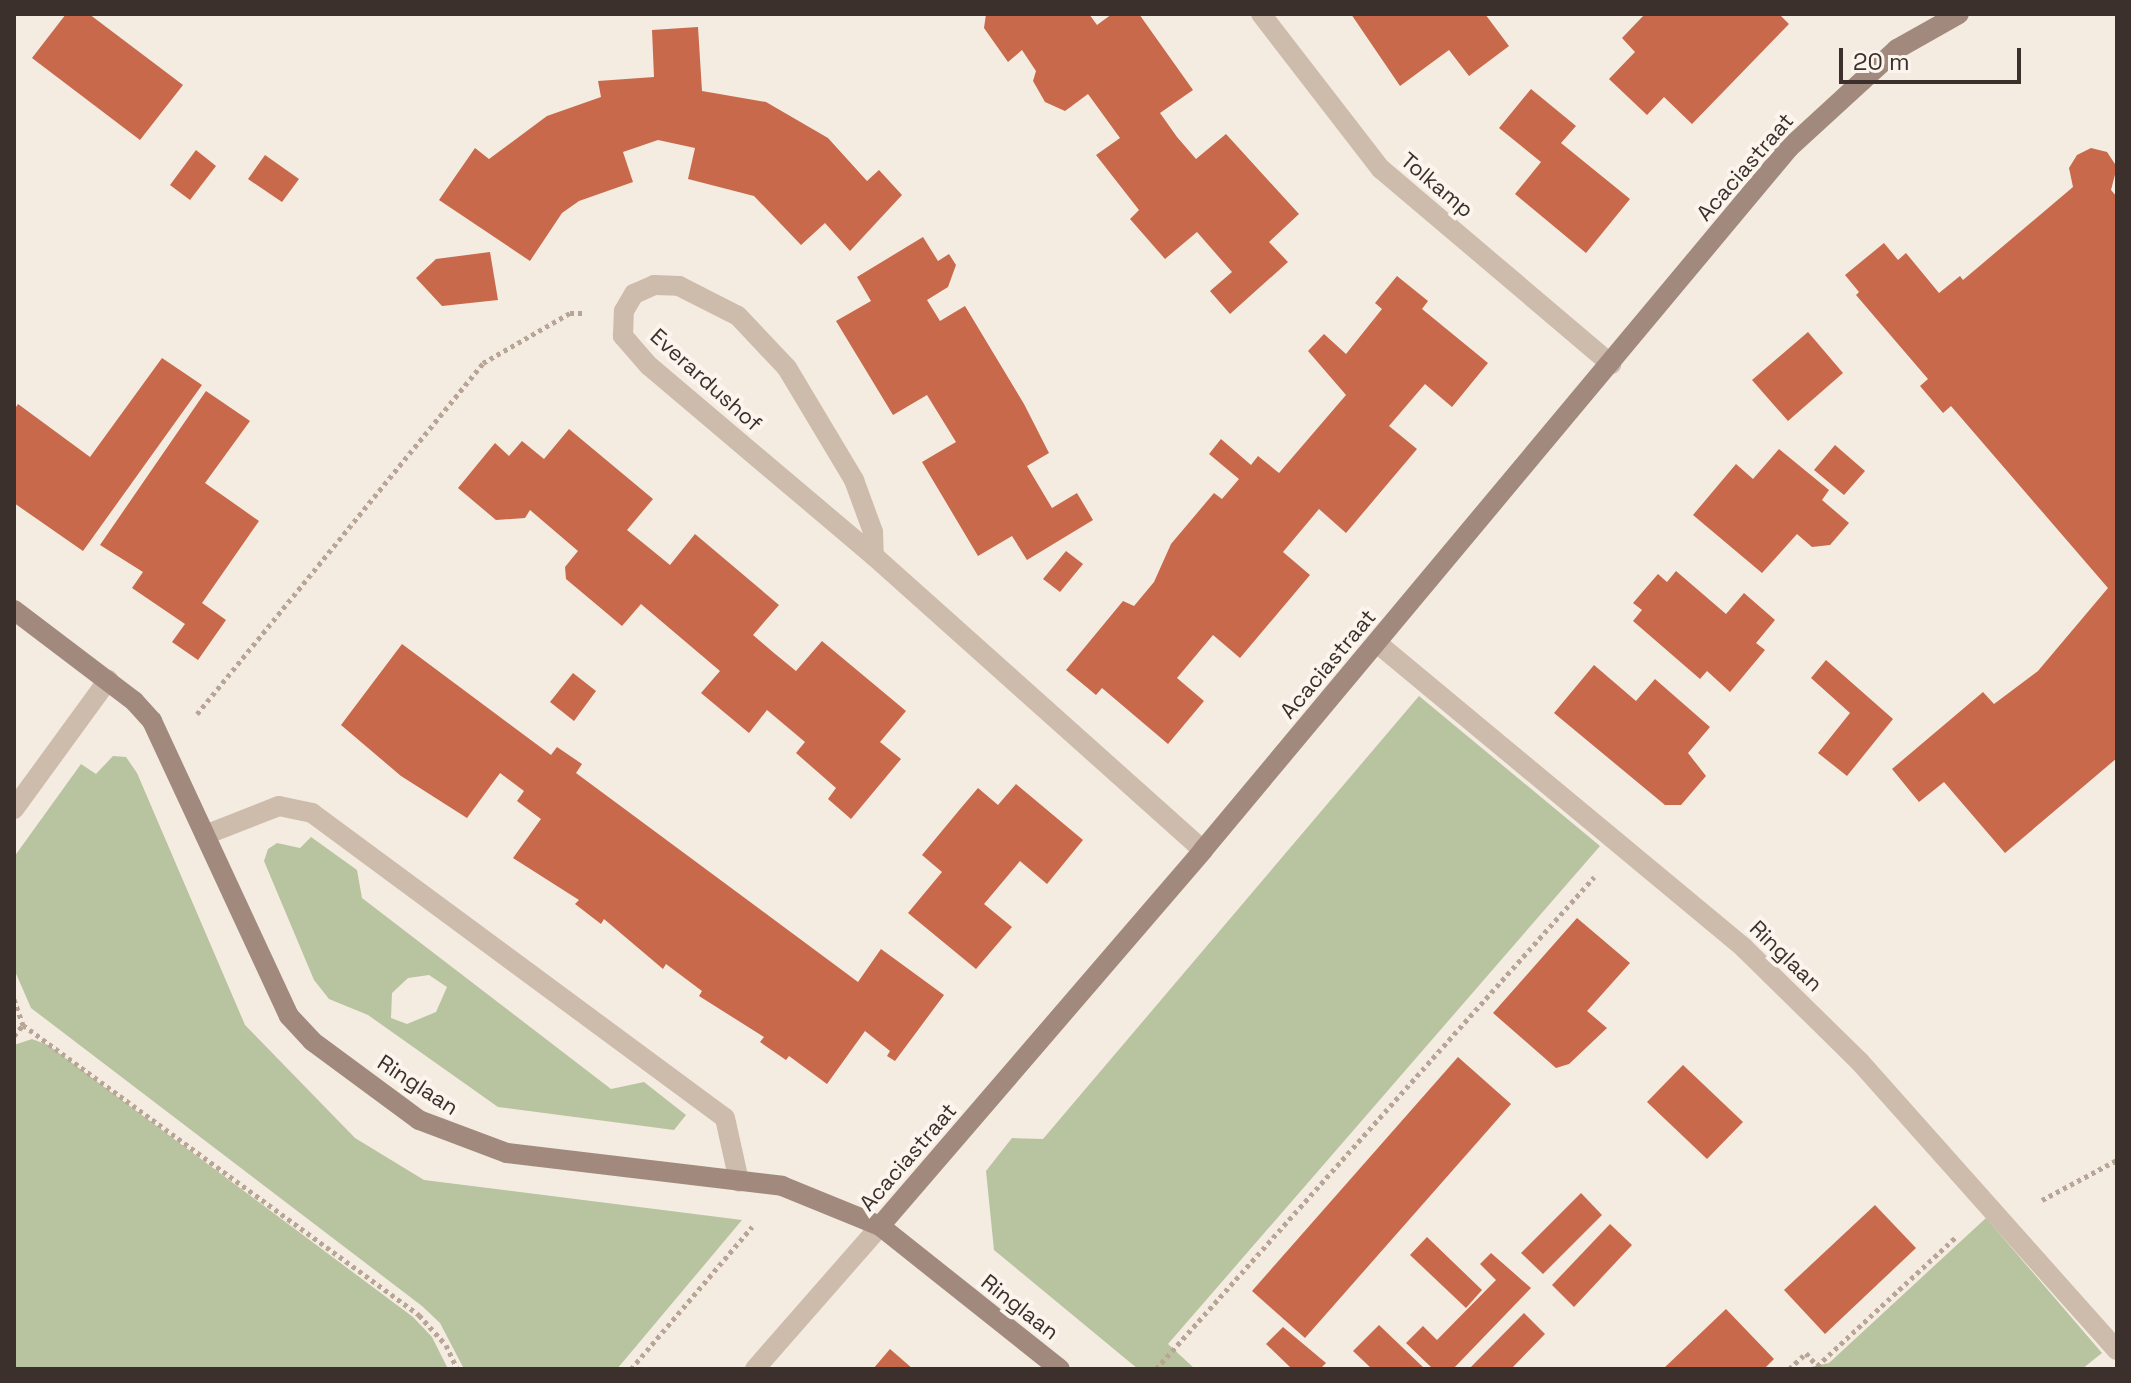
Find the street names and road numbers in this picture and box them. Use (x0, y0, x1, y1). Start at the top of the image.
street label: Acaciastraat (1691, 108, 1799, 226)
street label: Tolkamp (1395, 147, 1479, 223)
street label: Everardushof (645, 323, 767, 437)
street label: Acaciastraat (1275, 604, 1381, 724)
street label: Ringlaan (1744, 915, 1828, 997)
street label: Ringlaan (373, 1049, 463, 1121)
street label: Acaciastraat (854, 1098, 962, 1216)
street label: Ringlaan (976, 1269, 1064, 1345)

